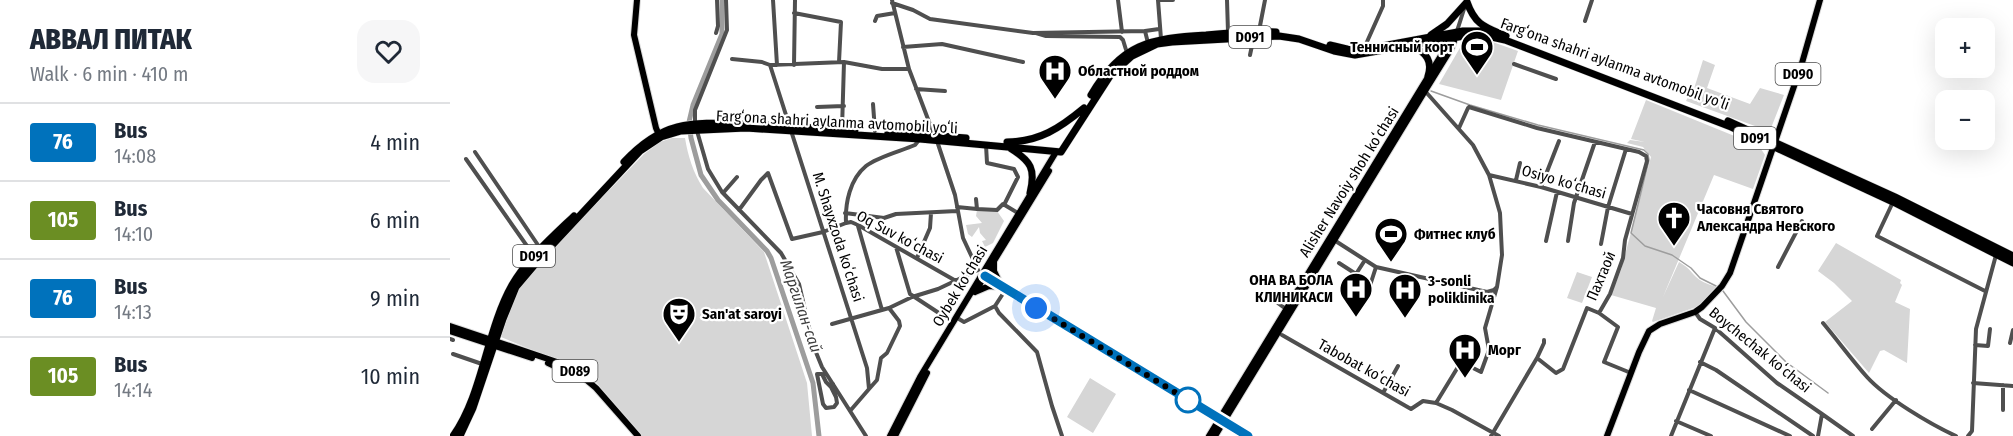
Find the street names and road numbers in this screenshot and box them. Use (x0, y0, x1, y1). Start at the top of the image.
street label: Fargʻona shahri aylanma avtomobil yoʻli (1498, 14, 1732, 114)
road number: D091 (1229, 26, 1271, 48)
road number: D090 (1776, 63, 1820, 85)
street label: Alisher Navoiy shoh koʻchasi (1295, 104, 1403, 260)
street label: Fargʻona shahri aylanma avtomobil yoʻli (716, 107, 958, 137)
road number: D091 (1734, 127, 1776, 149)
street label: Osiyo koʻchasi (1520, 161, 1608, 203)
street label: M. Shayxzoda koʻchasi (809, 170, 867, 304)
street label: Oq Suv koʻchasi (854, 207, 946, 267)
street label: Oybek ko‘chasi (929, 242, 991, 330)
road number: D091 (513, 245, 555, 267)
street label: Пахтаой (1583, 249, 1619, 303)
street label: Boychechak koʻchasi (1705, 303, 1815, 397)
street label: Tabobat koʻchasi (1315, 335, 1413, 401)
road number: D089 (552, 360, 598, 382)

